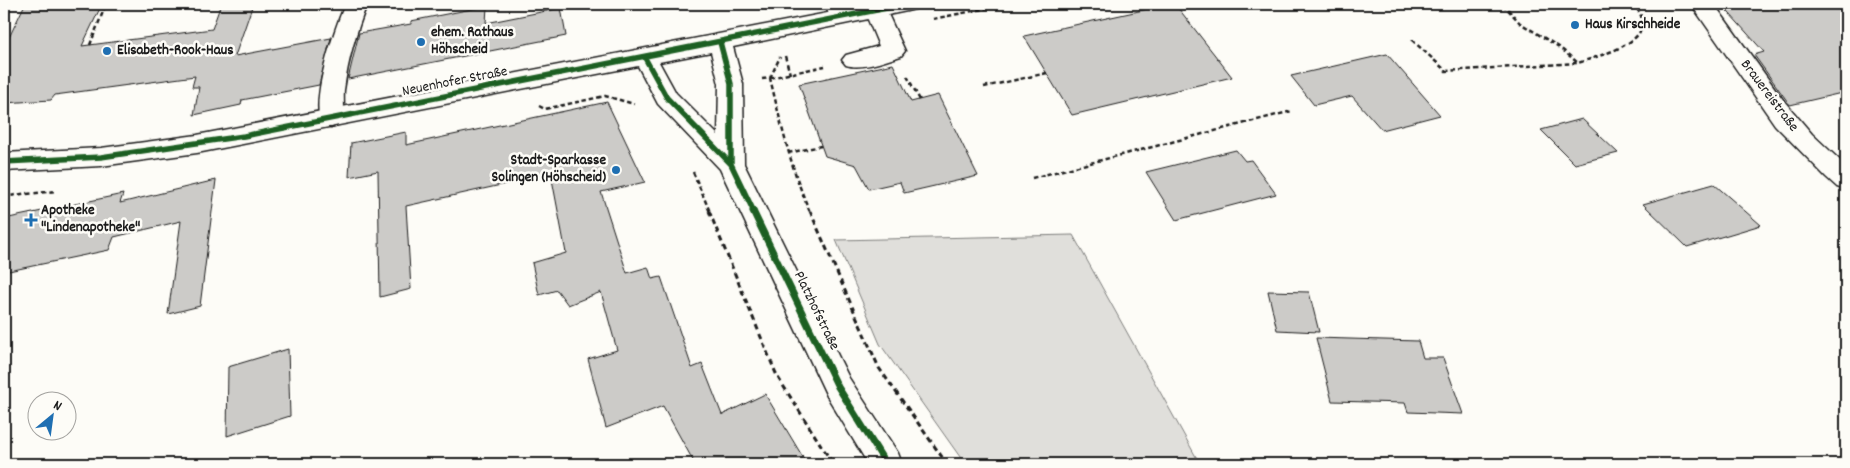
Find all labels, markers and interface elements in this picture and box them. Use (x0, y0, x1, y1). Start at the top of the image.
place label: Haus Kirschheide (1585, 14, 1681, 36)
marker: Haus Kirschheide (1569, 19, 1581, 31)
place label: ehem. Rathaus Höhscheid (431, 22, 514, 61)
marker: ehem. Rathaus Höhscheid (415, 36, 427, 48)
place label: Elisabeth-Rook-Haus (117, 40, 234, 62)
marker: Elisabeth-Rook-Haus (101, 45, 113, 57)
street label: Brauereistraße (1734, 55, 1804, 137)
street label: Neuenhofer Straße (400, 61, 510, 103)
place label: Stadt-Sparkasse Solingen (Höhscheid) (492, 150, 606, 189)
marker: Stadt-Sparkasse Solingen (Höhscheid) (610, 164, 622, 176)
place label: Apotheke "Lindenapotheke" (41, 200, 140, 239)
marker: Apotheke "Lindenapotheke" (25, 214, 37, 226)
street label: Platzhofstraße (787, 268, 845, 355)
north arrow (28, 390, 78, 440)
text: N (49, 396, 65, 417)

